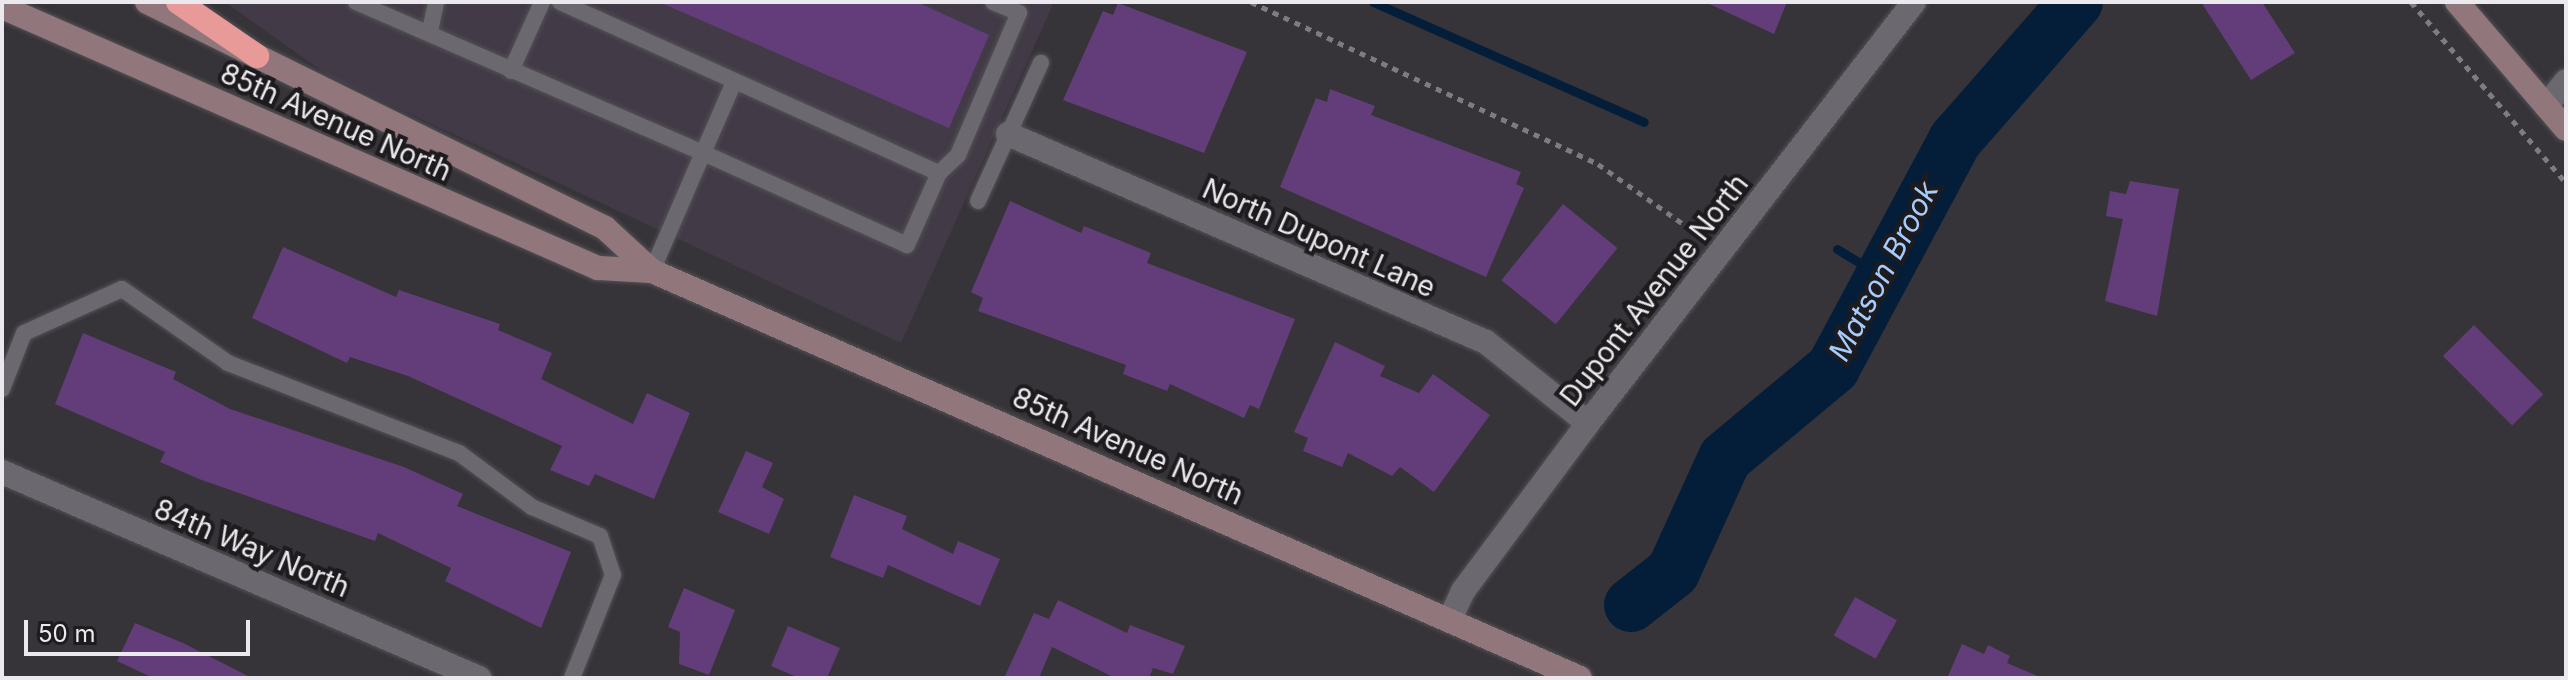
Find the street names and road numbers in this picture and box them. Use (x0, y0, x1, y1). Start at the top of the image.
street label: 85th Avenue North (216, 56, 456, 188)
street label: Dupont Avenue North (1553, 167, 1755, 413)
street label: North Dupont Lane (1197, 172, 1441, 304)
street label: 85th Avenue North (1008, 380, 1248, 512)
street label: 84th Way North (149, 492, 355, 604)

